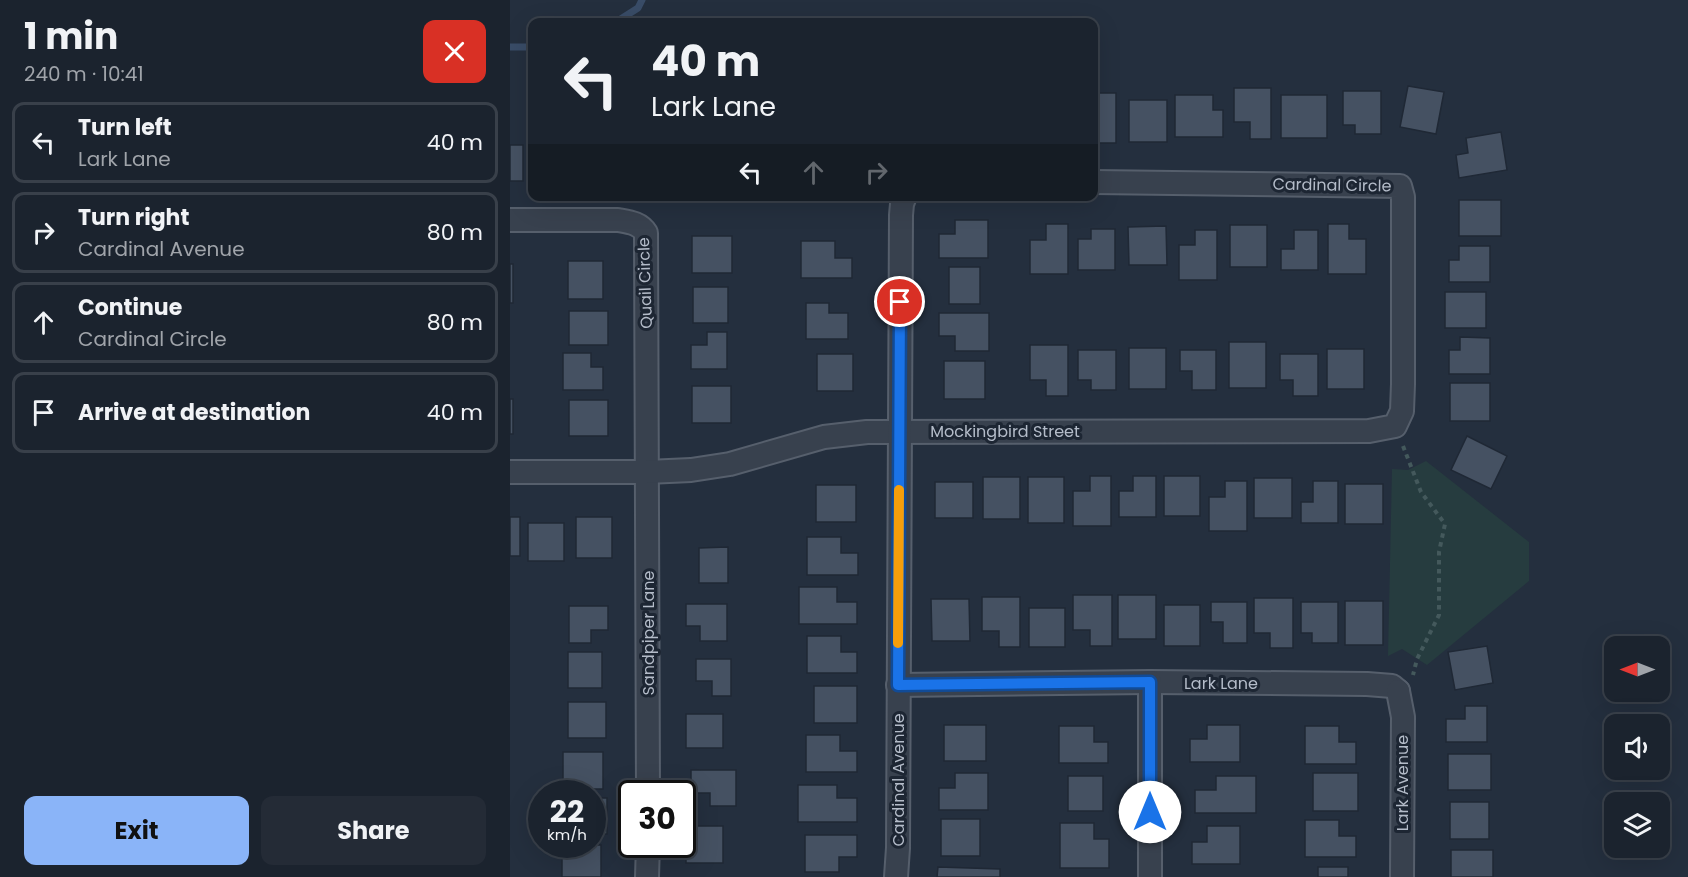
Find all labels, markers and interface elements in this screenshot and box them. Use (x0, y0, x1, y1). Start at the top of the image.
text: 1 min (24, 11, 118, 62)
button: close (423, 20, 486, 83)
text: 40 m (651, 32, 760, 91)
icon: left (552, 42, 630, 120)
text: 240 m · 10:41 (24, 60, 144, 88)
text: Lark Lane (651, 88, 776, 125)
text: Turn left (78, 112, 172, 143)
icon: left (27, 126, 60, 159)
text: 40 m (427, 127, 483, 158)
text: Lark Lane (78, 145, 171, 173)
icon: left (734, 156, 767, 189)
icon: ahead (797, 156, 830, 189)
icon: right (860, 156, 893, 189)
street label: Cardinal Circle (1272, 172, 1392, 198)
text: Turn right (78, 202, 189, 233)
icon: right (27, 216, 60, 249)
text: 80 m (427, 217, 483, 248)
text: Cardinal Avenue (78, 235, 245, 263)
street label: Quail Circle (632, 237, 658, 329)
pin (874, 276, 925, 327)
icon: arrive (883, 285, 916, 318)
text: Continue (78, 292, 182, 323)
icon: ahead (27, 306, 60, 339)
text: 80 m (427, 307, 483, 338)
text: Cardinal Circle (78, 325, 227, 353)
icon: arrive (27, 396, 60, 429)
text: Arrive at destination (78, 397, 310, 428)
text: 40 m (427, 397, 483, 428)
street label: Mockingbird Street (930, 420, 1080, 443)
street label: Sandpiper Lane (637, 570, 660, 695)
north arrow (1604, 636, 1670, 702)
map controls (1604, 636, 1670, 858)
street label: Lark Lane (1184, 672, 1258, 695)
street label: Cardinal Avenue (887, 713, 910, 847)
button: sound (1604, 714, 1670, 780)
street label: Lark Avenue (1391, 735, 1414, 831)
speed limit sign: 30 (618, 780, 696, 858)
position arrow (1118, 780, 1182, 844)
text: 22 (550, 790, 584, 833)
button: layers (1604, 792, 1670, 858)
button: Exit (24, 796, 249, 865)
button: Share (261, 796, 486, 865)
text: km/h (547, 824, 587, 845)

